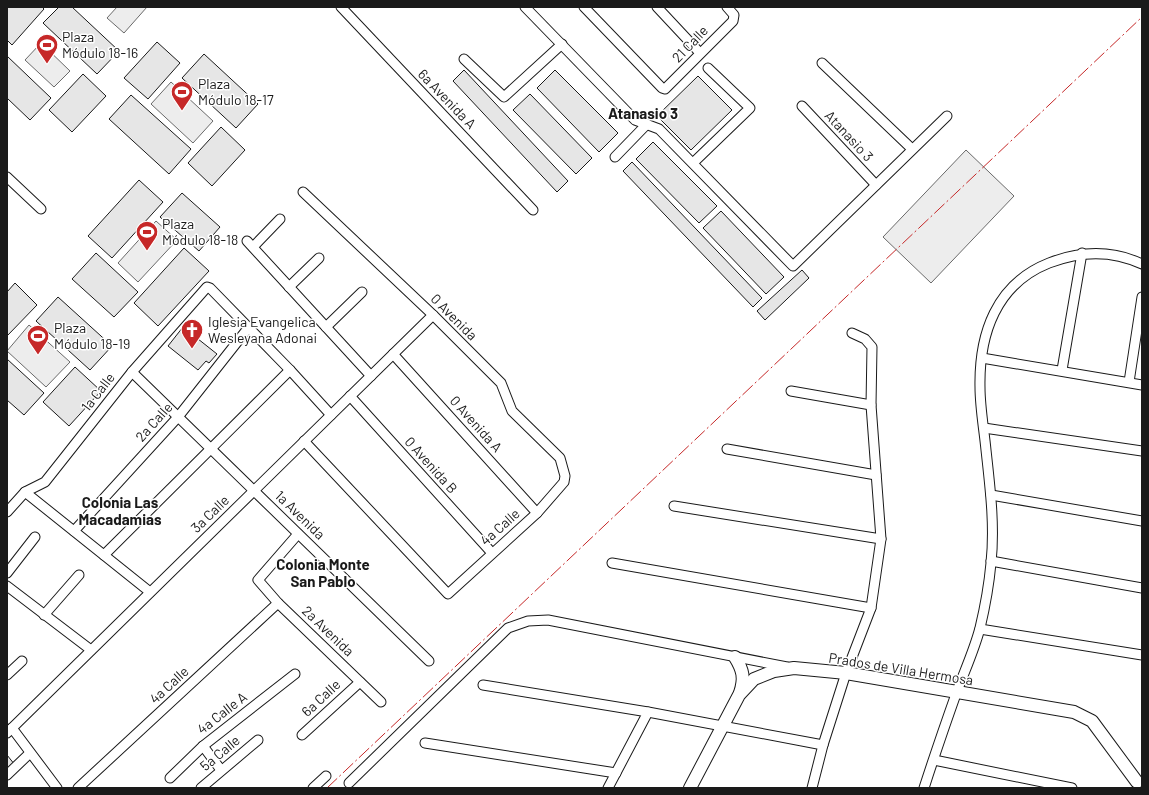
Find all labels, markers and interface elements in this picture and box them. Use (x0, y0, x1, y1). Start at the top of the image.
street label: 21 Calle (668, 22, 711, 66)
place label: Plaza Módulo 18-16 (62, 28, 138, 61)
sports icon: Plaza Módulo 18-16 (34, 32, 60, 65)
street label: 6a Avenida A (415, 65, 480, 132)
place label: Plaza Módulo 18-17 (198, 75, 274, 108)
sports icon: Plaza Módulo 18-17 (169, 79, 195, 112)
district label: Atanasio 3 (608, 104, 678, 122)
street label: Atanasio 3 (822, 107, 877, 165)
place label: Plaza Módulo 18-18 (162, 215, 238, 248)
sports icon: Plaza Módulo 18-18 (134, 219, 160, 252)
street label: 0 Avenida (428, 290, 481, 343)
place label: Iglesia Evangelica Wesleyana Adonai (208, 313, 317, 346)
church icon: Iglesia Evangelica Wesleyana Adonai (179, 317, 205, 350)
place label: Plaza Módulo 18-19 (54, 319, 130, 352)
sports icon: Plaza Módulo 18-19 (25, 323, 51, 356)
street label: 1a Calle (77, 369, 118, 414)
street label: 0 Avenida A (447, 392, 506, 456)
street label: 2a Calle (132, 399, 176, 445)
street label: 0 Avenida B (402, 433, 461, 496)
street label: 1a Avenida (272, 487, 329, 543)
street label: 3a Calle (187, 491, 232, 536)
district label: Colonia Las Macadamias (79, 493, 162, 528)
street label: 4a Calle (476, 505, 523, 549)
district label: Colonia Monte San Pablo (276, 555, 370, 590)
street label: 2a Avenida (299, 602, 358, 659)
street label: Prados de Villa Hermosa (828, 649, 975, 688)
street label: 4a Calle (146, 662, 192, 707)
street label: 6a Calle (298, 676, 344, 720)
street label: 4a Calle A (193, 688, 250, 737)
street label: 5a Calle (196, 731, 243, 774)

